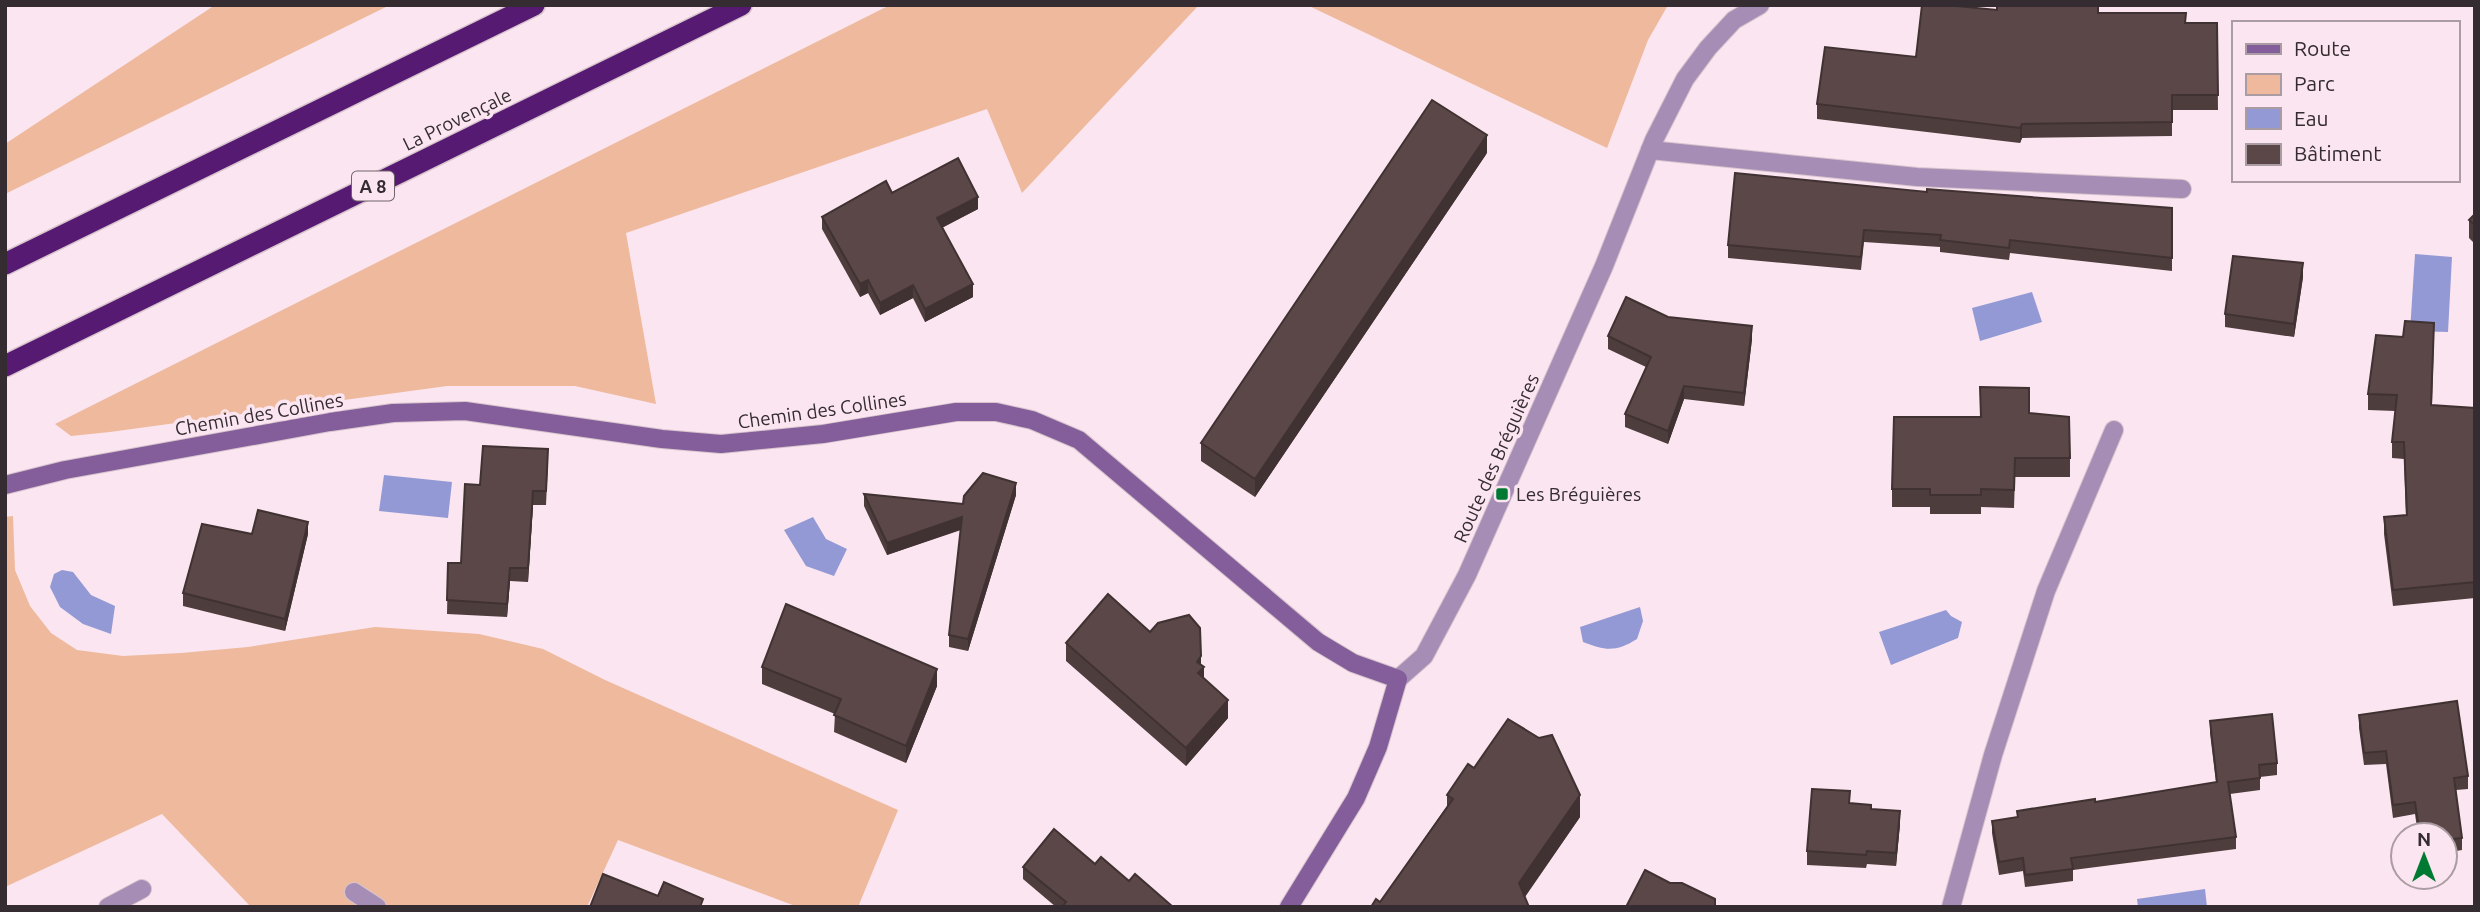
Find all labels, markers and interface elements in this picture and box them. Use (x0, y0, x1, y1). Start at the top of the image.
legend (2232, 21, 2459, 182)
text: Route (2294, 36, 2351, 60)
text: Parc (2294, 71, 2335, 95)
street label: La Provençale (399, 83, 515, 155)
text: Eau (2294, 106, 2329, 130)
text: Bâtiment (2294, 141, 2381, 165)
road number: A 8 (352, 172, 394, 201)
street label: Route des Bréguières (1449, 370, 1543, 546)
street label: Chemin des Collines (736, 387, 908, 433)
street label: Chemin des Collines (173, 388, 345, 440)
place label: Les Bréguières (1516, 483, 1641, 505)
marker: Les Bréguières (1494, 486, 1510, 502)
north arrow (2389, 821, 2459, 891)
text: N (2417, 828, 2431, 850)

